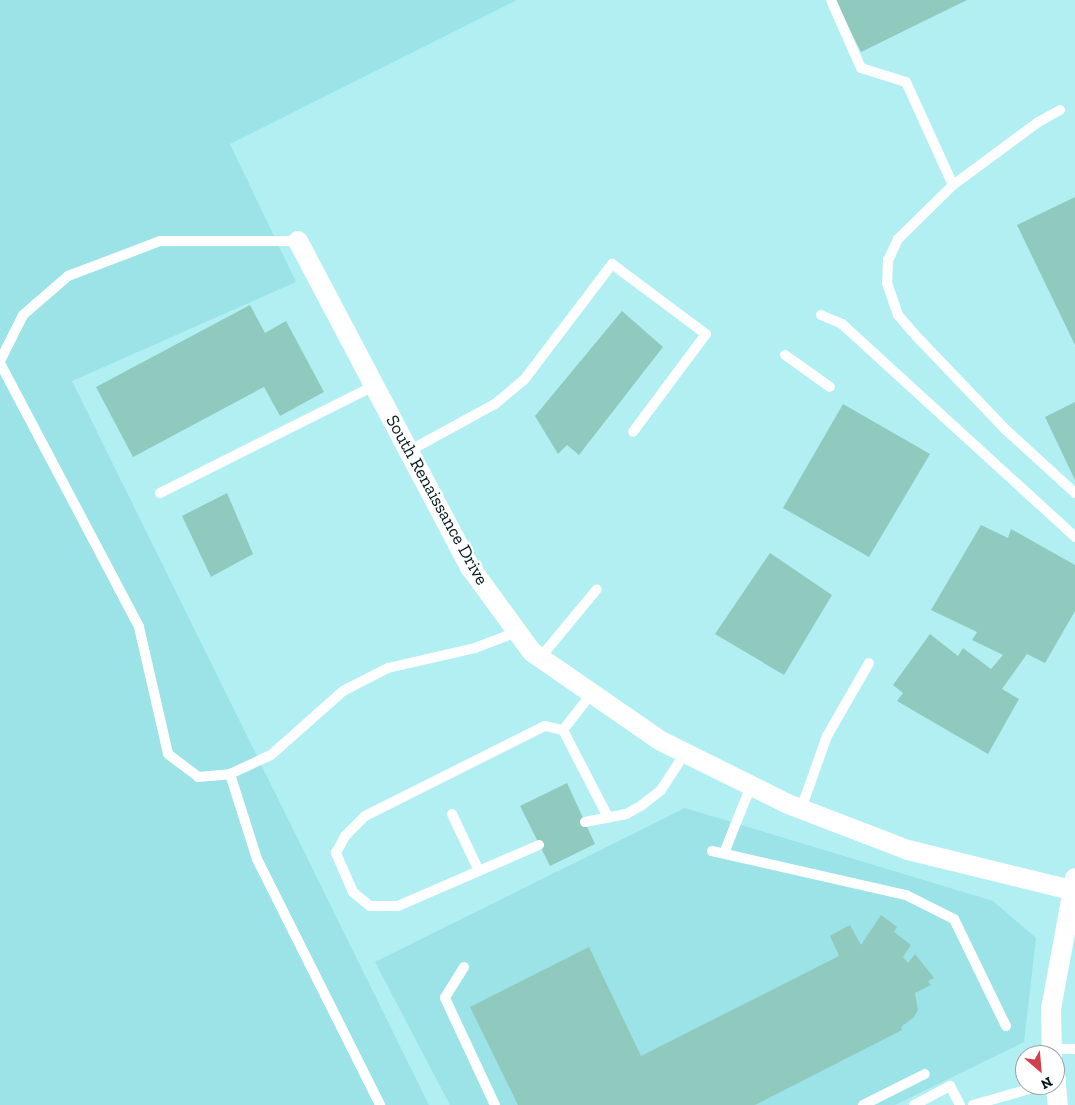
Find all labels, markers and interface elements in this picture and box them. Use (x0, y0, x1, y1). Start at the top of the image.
street label: South Renaissance Drive (381, 411, 493, 589)
north arrow (1015, 1045, 1065, 1095)
text: N (1038, 1073, 1055, 1093)

